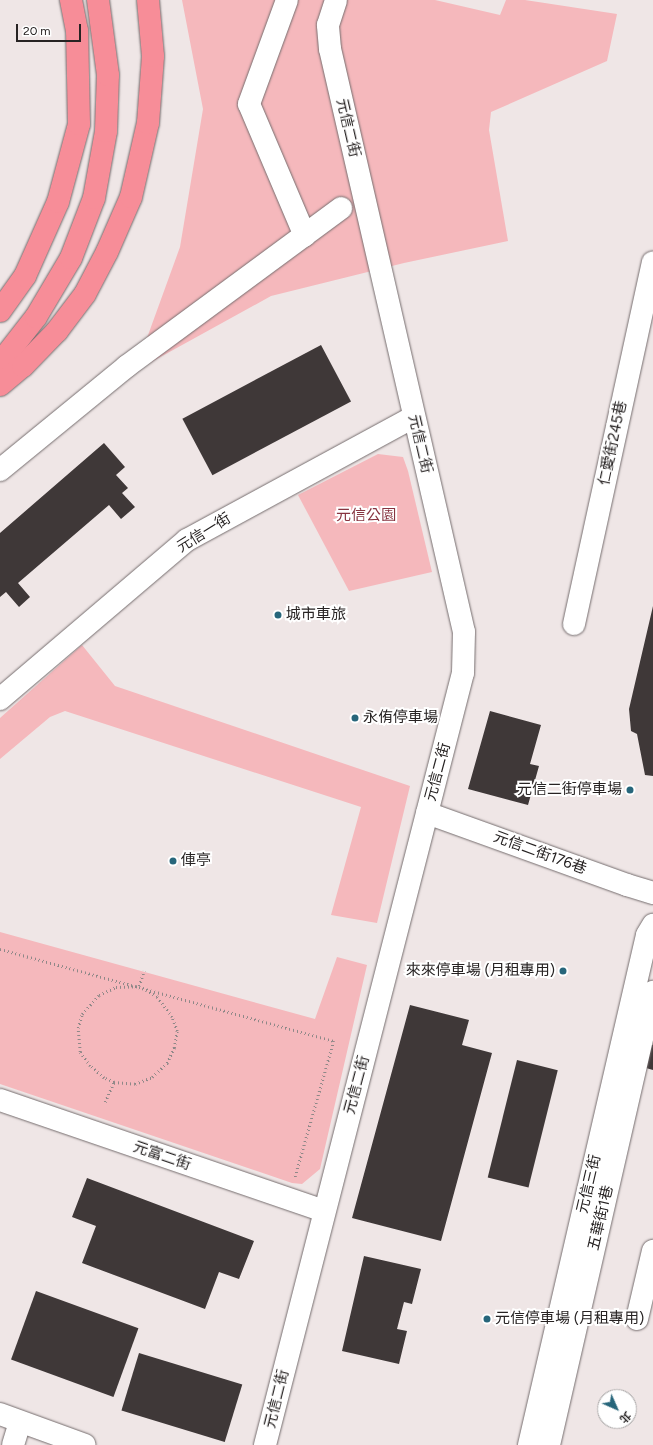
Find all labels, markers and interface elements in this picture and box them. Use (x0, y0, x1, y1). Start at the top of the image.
scale bar (18, 16, 83, 42)
text: 20 m (23, 24, 51, 38)
street label: 元信二街 (332, 97, 364, 159)
street label: 仁愛街245巷 (595, 399, 631, 487)
street label: 元信二街 (404, 413, 436, 475)
park label: 元信公園 (336, 507, 396, 525)
street label: 元信一街 (174, 509, 234, 557)
place label: 城市車旅 (286, 606, 346, 624)
marker: 城市車旅 (273, 610, 283, 620)
place label: 永侑停車場 (363, 709, 438, 727)
marker: 永侑停車場 (350, 713, 360, 723)
street label: 元信二街 (422, 741, 454, 803)
place label: 元信二街停車場 (517, 781, 622, 799)
marker: 元信二街停車場 (625, 785, 635, 795)
street label: 元信二街176巷 (491, 828, 589, 878)
place label: 俥亭 (181, 852, 211, 870)
marker: 俥亭 (168, 856, 178, 866)
place label: 來來停車場 (月租專用) (406, 962, 555, 980)
marker: 來來停車場 (月租專用) (558, 966, 568, 976)
street label: 元信二街 (341, 1054, 373, 1116)
street label: 元富二街 (131, 1138, 193, 1174)
street label: 元信三街 (573, 1153, 605, 1215)
street label: 五華街1巷 (585, 1184, 617, 1252)
place label: 元信停車場 (月租專用) (495, 1310, 644, 1328)
marker: 元信停車場 (月租專用) (482, 1314, 492, 1324)
street label: 元信二街 (261, 1368, 293, 1430)
north arrow (597, 1389, 637, 1429)
text: 北 (617, 1409, 634, 1426)

